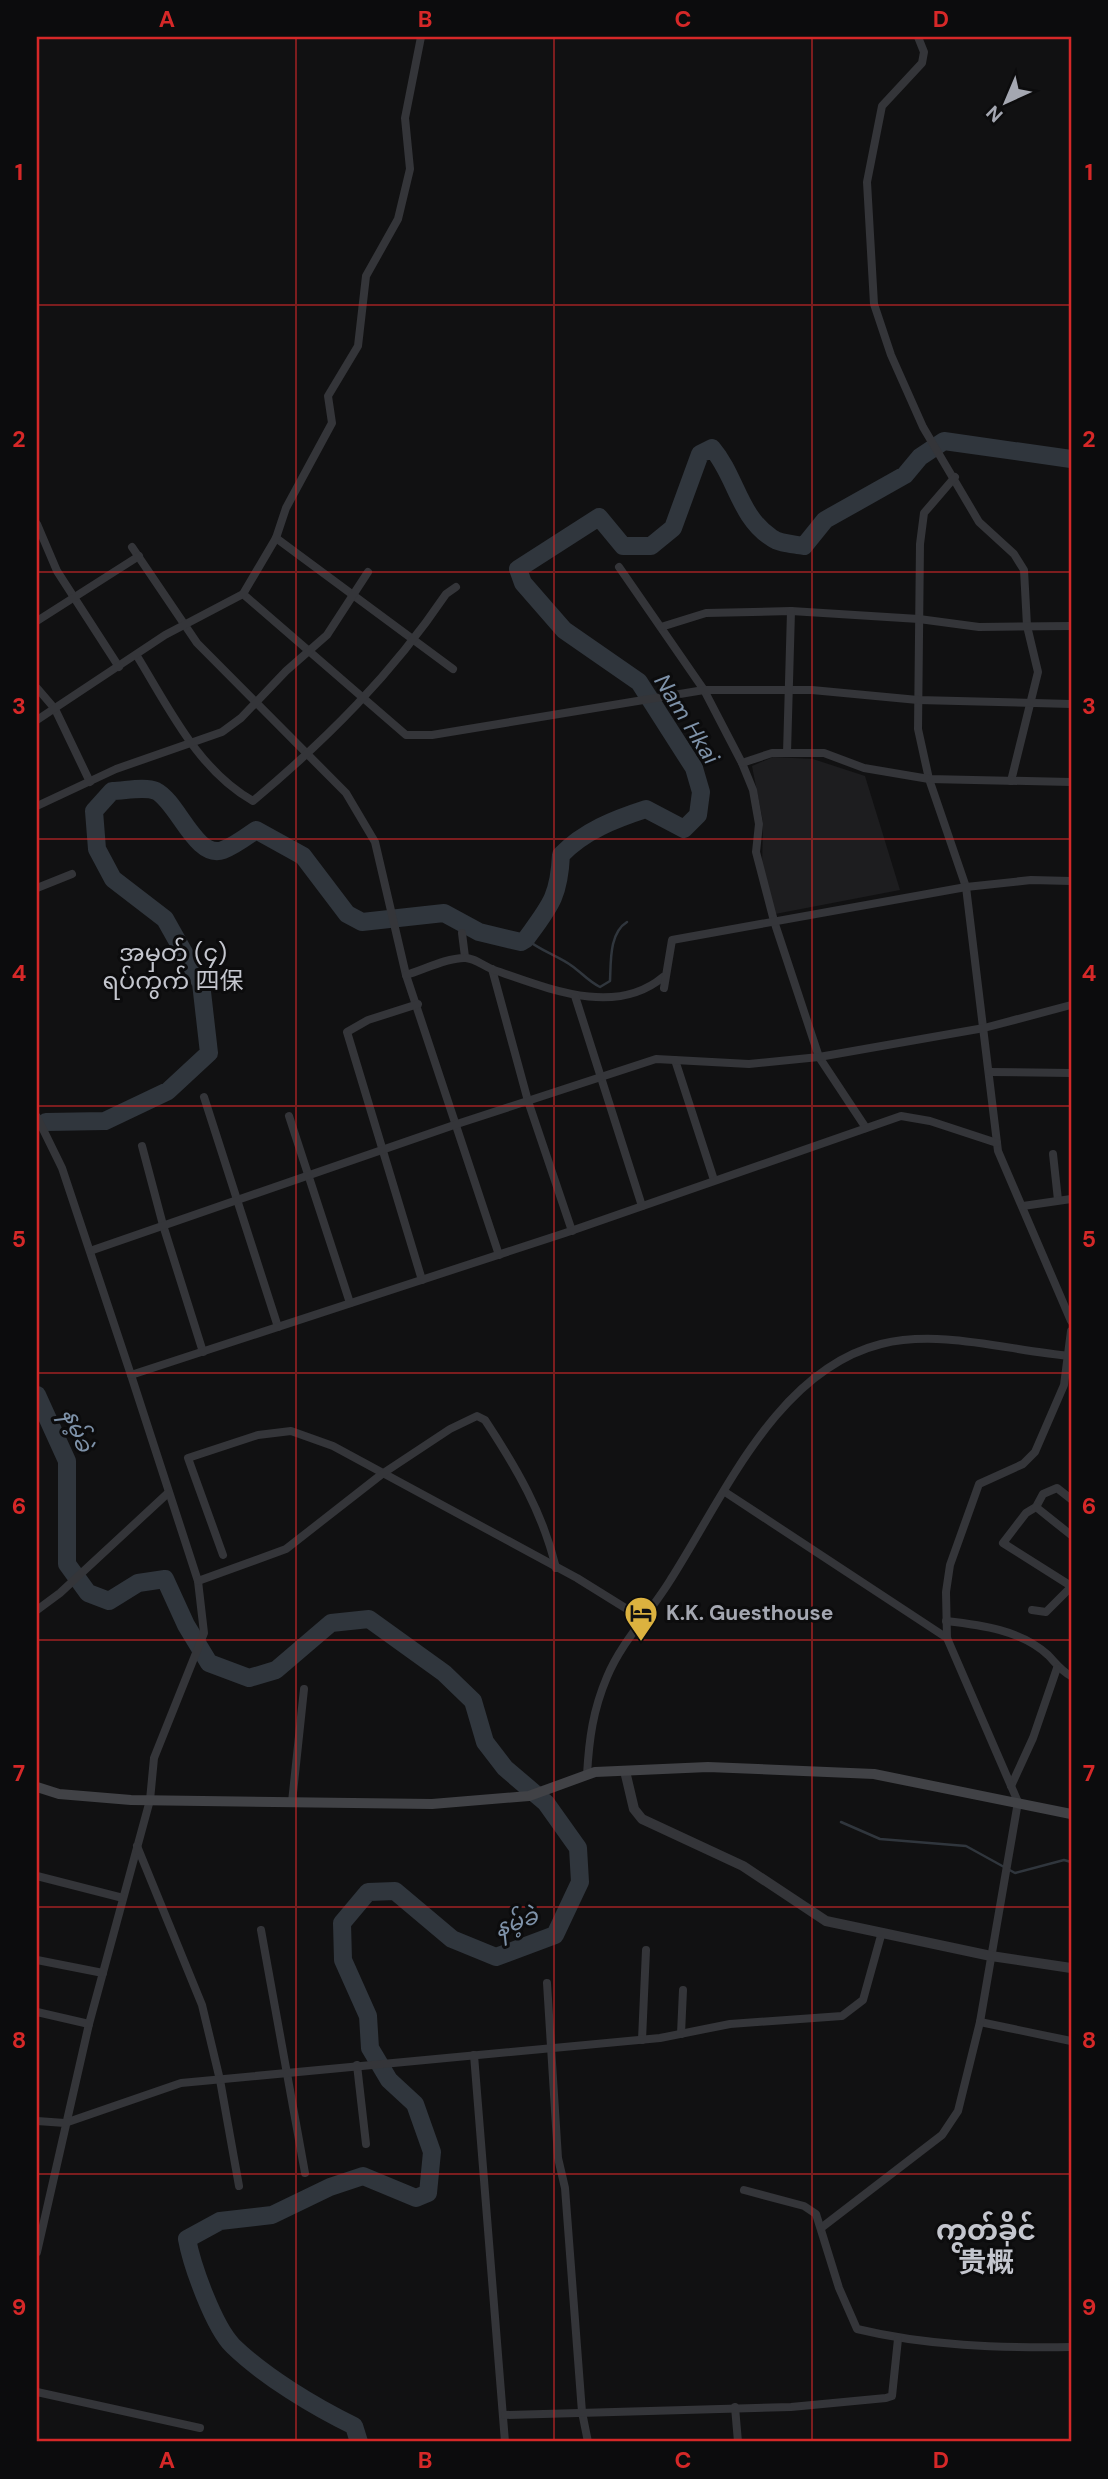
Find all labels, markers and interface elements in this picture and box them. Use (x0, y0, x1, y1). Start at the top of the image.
text: A (159, 4, 175, 34)
text: B (418, 4, 432, 34)
text: C (675, 4, 691, 34)
text: D (933, 4, 949, 34)
north arrow (972, 66, 1042, 136)
text: N (981, 100, 1008, 128)
text: 1 (15, 157, 23, 187)
text: 1 (1085, 157, 1093, 187)
text: 2 (12, 424, 26, 454)
text: 2 (1082, 424, 1096, 454)
water label: Nam Hkai (648, 668, 727, 770)
text: 3 (12, 691, 26, 721)
text: 3 (1082, 691, 1096, 721)
district label: အမှတ် (၄) ရပ်ကွက် 四保 (102, 937, 244, 1000)
text: 4 (12, 958, 27, 988)
text: 4 (1082, 958, 1097, 988)
text: 5 (12, 1224, 26, 1254)
text: 5 (1082, 1224, 1096, 1254)
water label: နမ့်ခဲ (52, 1404, 101, 1459)
text: 6 (12, 1491, 26, 1521)
text: 6 (1082, 1491, 1096, 1521)
hotel icon: K.K. Guesthouse (622, 1594, 660, 1643)
place label: K.K. Guesthouse (666, 1599, 833, 1627)
text: 7 (13, 1758, 25, 1788)
text: 7 (1083, 1758, 1095, 1788)
water label: နမ့်ခဲ (490, 1899, 545, 1947)
text: 8 (12, 2025, 26, 2055)
text: 8 (1082, 2025, 1096, 2055)
district label: ကွတ်ခိုင် 贵概 (936, 2211, 1036, 2281)
text: 9 (12, 2292, 26, 2322)
text: 9 (1082, 2292, 1096, 2322)
text: A (159, 2445, 175, 2475)
text: B (418, 2445, 432, 2475)
text: C (675, 2445, 691, 2475)
text: D (933, 2445, 949, 2475)

